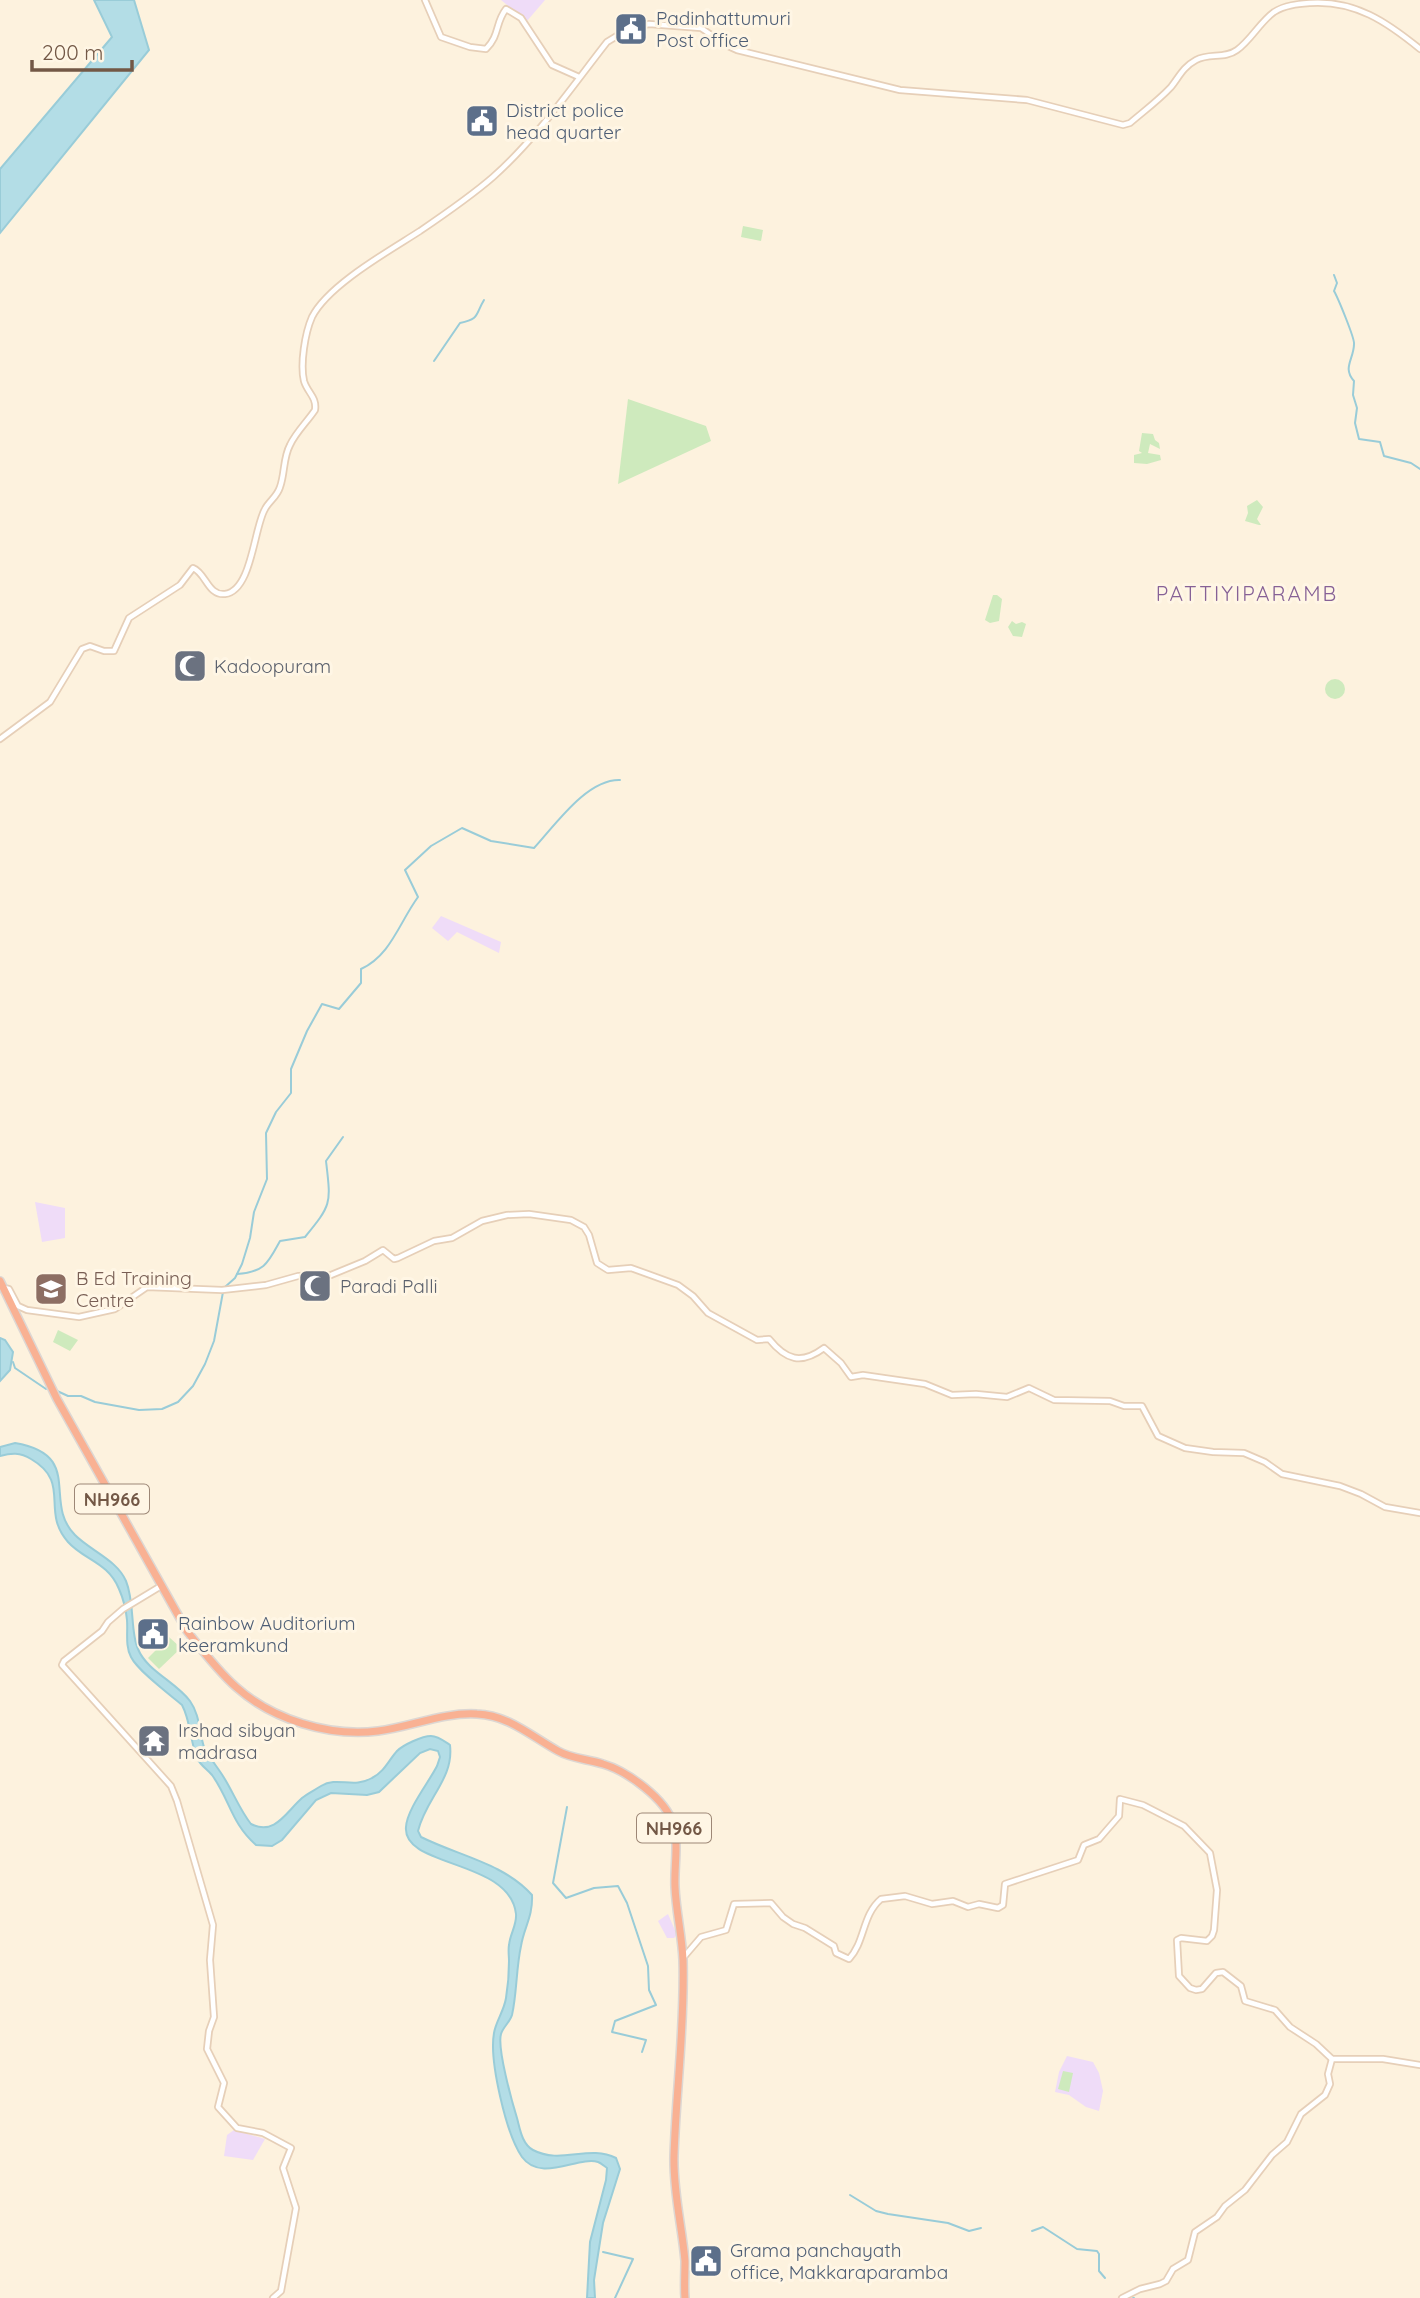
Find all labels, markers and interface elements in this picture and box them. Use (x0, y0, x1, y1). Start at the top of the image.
place label: Padinhattumuri Post office (656, 6, 791, 52)
public building icon: Padinhattumuri Post office (612, 10, 650, 48)
scale bar (32, 28, 131, 72)
text: 200 m (42, 39, 104, 65)
place label: District police head quarter (506, 98, 624, 144)
public building icon: District police head quarter (463, 102, 501, 140)
district label: PATTIYIPARAMB (1156, 580, 1338, 606)
mosque icon: Kadoopuram (171, 647, 209, 685)
place label: Kadoopuram (214, 654, 331, 678)
place label: B Ed Training Centre (76, 1266, 192, 1312)
mosque icon: Paradi Palli (296, 1267, 334, 1305)
school or university icon: B Ed Training Centre (32, 1270, 70, 1308)
place label: Paradi Palli (340, 1274, 438, 1298)
road number: NH966 (75, 1484, 149, 1514)
place label: Rainbow Auditorium keeramkund (178, 1611, 356, 1657)
public building icon: Rainbow Auditorium keeramkund (134, 1615, 172, 1653)
place label: Irshad sibyan madrasa (178, 1718, 296, 1764)
temple icon: Irshad sibyan madrasa (135, 1722, 173, 1760)
road number: NH966 (637, 1814, 711, 1842)
place label: Grama panchayath office, Makkaraparamba (730, 2238, 948, 2284)
public building icon: Grama panchayath office, Makkaraparamba (687, 2242, 725, 2280)

